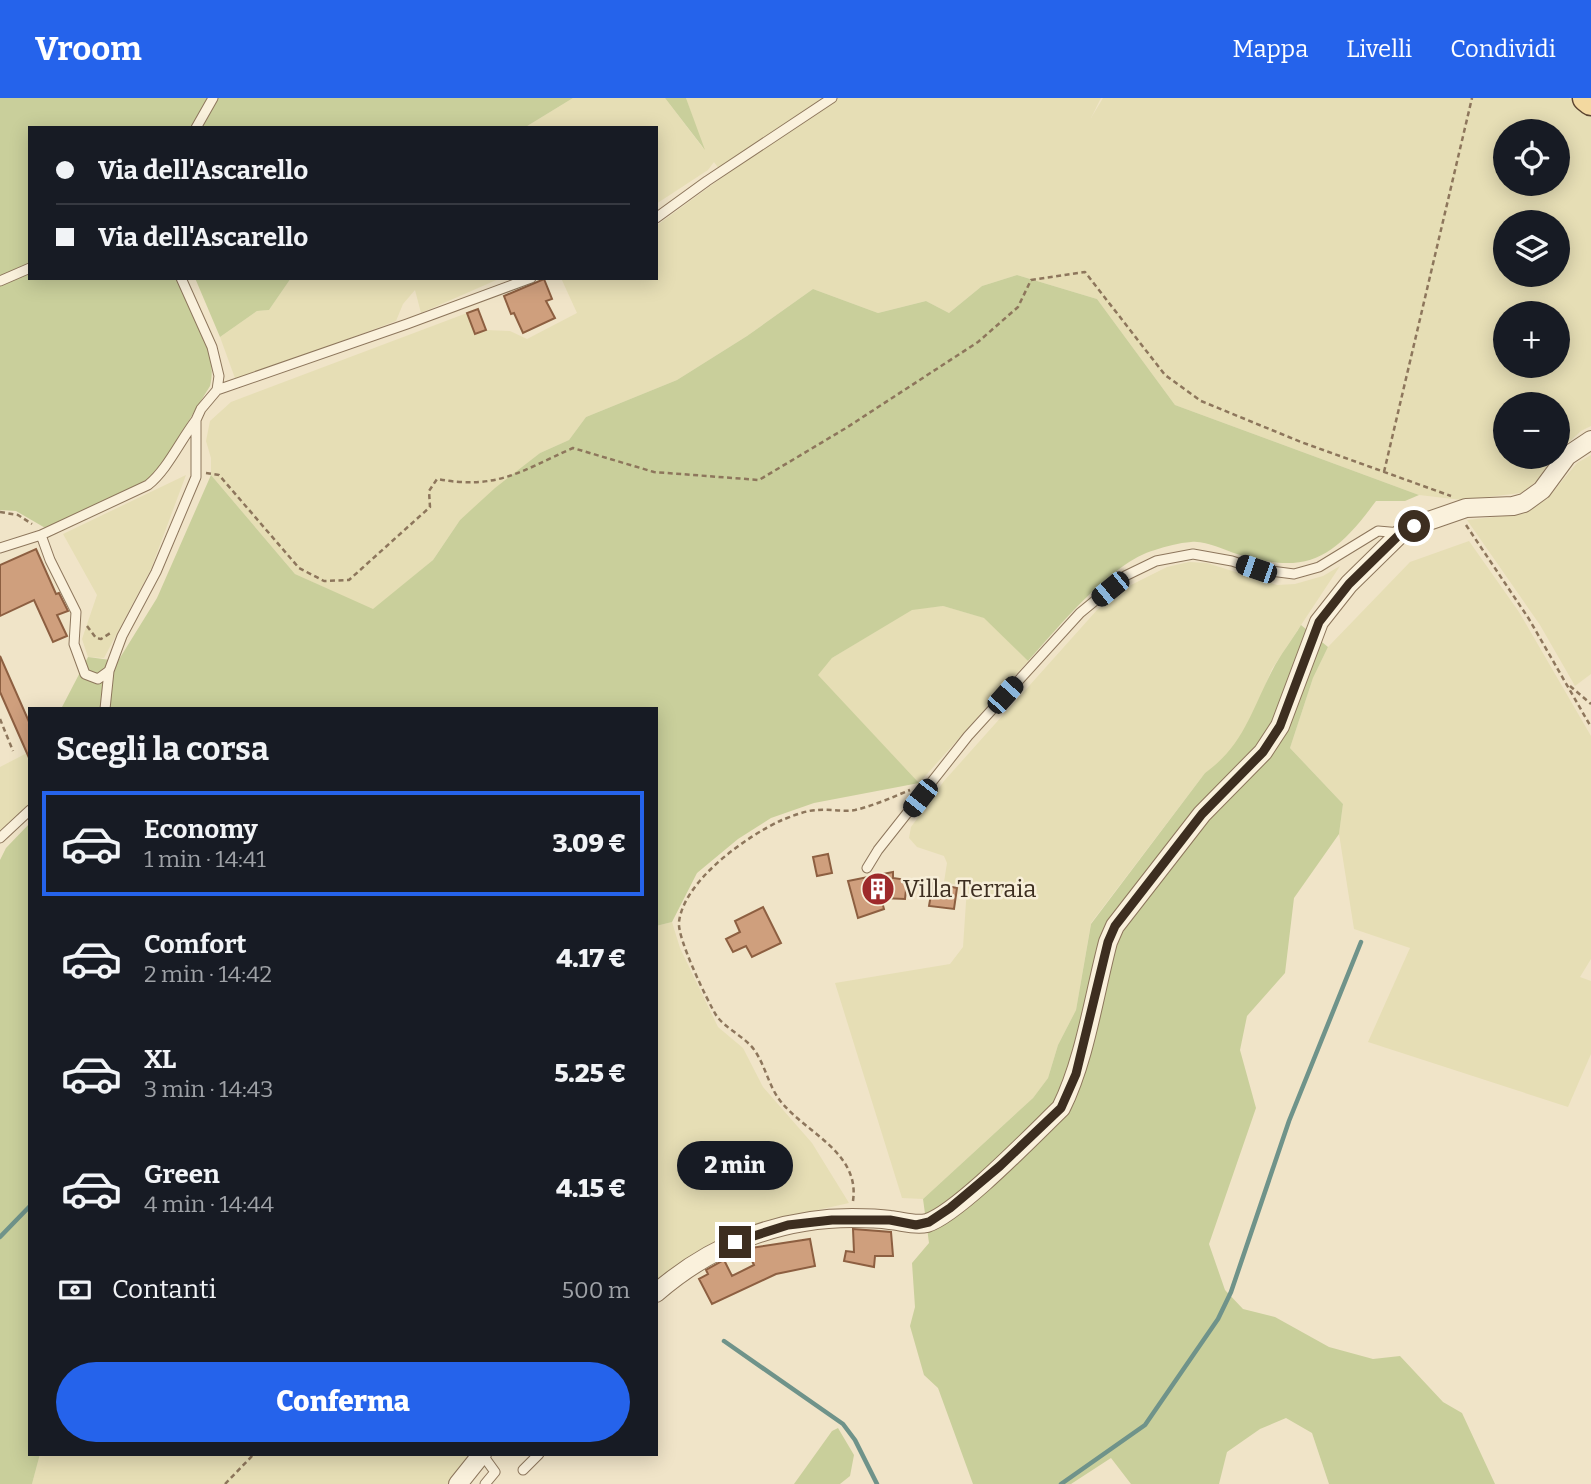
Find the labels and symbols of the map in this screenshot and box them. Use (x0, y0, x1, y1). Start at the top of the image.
route start (1398, 510, 1430, 542)
car (1233, 552, 1280, 586)
car (1088, 568, 1133, 610)
car (984, 672, 1027, 718)
car (899, 775, 942, 821)
building icon: Villa Terraia (859, 870, 897, 908)
place label: Villa Terraia (903, 875, 1036, 903)
callout: 2 min (677, 1140, 793, 1190)
route end (719, 1226, 751, 1258)

